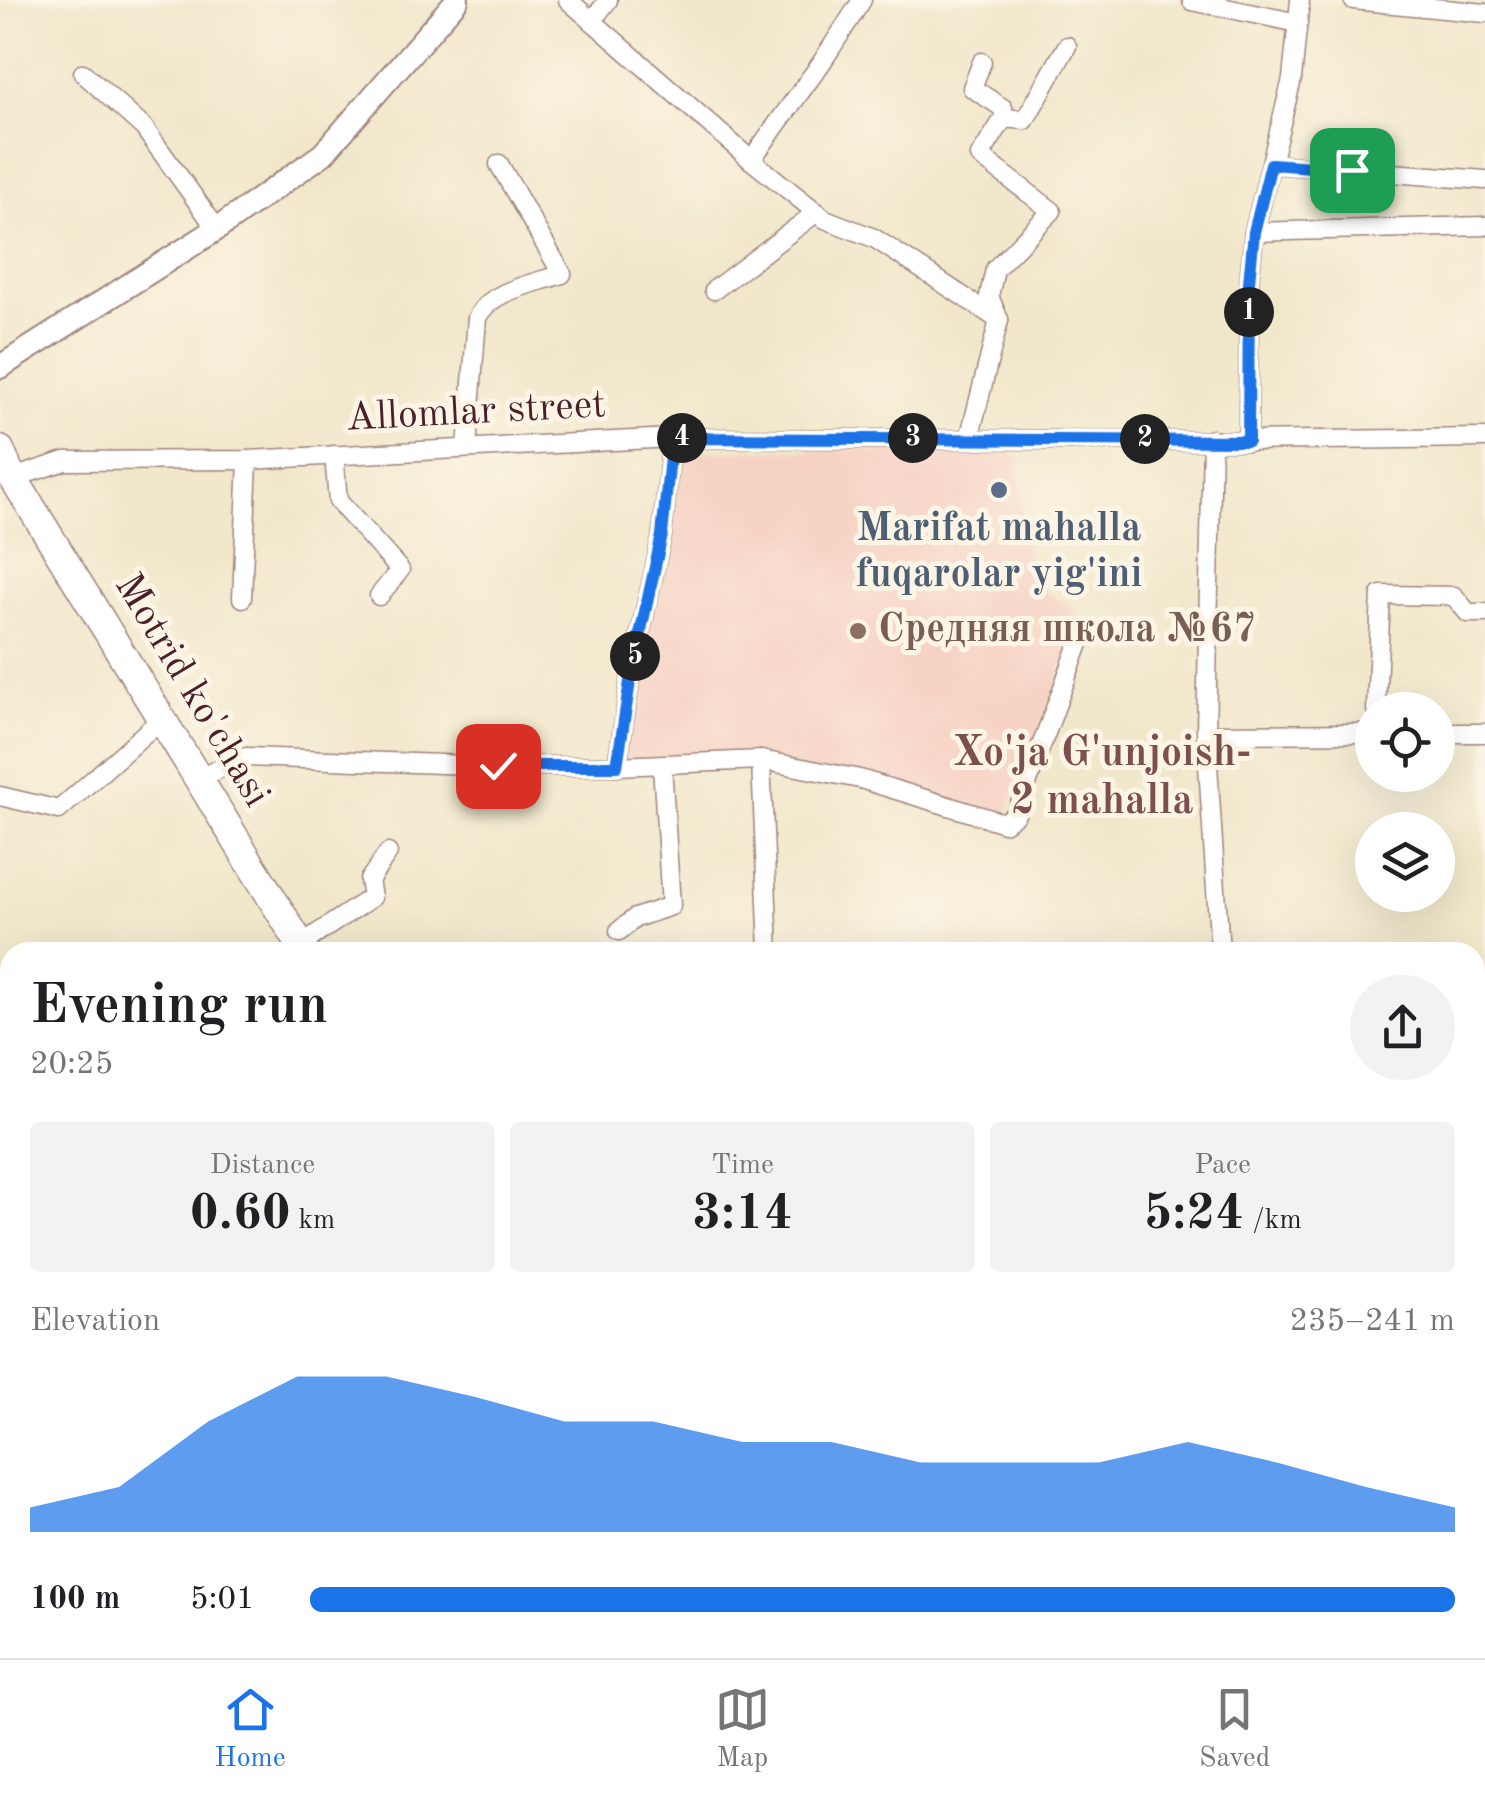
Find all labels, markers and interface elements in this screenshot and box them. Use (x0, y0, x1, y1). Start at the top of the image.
pin (1310, 128, 1395, 213)
icon: arrive (1325, 143, 1380, 198)
pin: 1 (1224, 287, 1274, 337)
text: 1 (1241, 298, 1257, 326)
street label: Allomlar street (345, 386, 607, 440)
pin: 4 (657, 413, 707, 463)
pin: 3 (888, 413, 938, 463)
pin: 2 (1120, 414, 1170, 464)
text: 4 (674, 424, 690, 452)
text: 3 (905, 424, 921, 452)
text: 2 (1137, 425, 1153, 453)
marker: Marifat mahalla fuqarolar yig'ini (988, 479, 1010, 501)
place label: Marifat mahalla fuqarolar yig'ini (856, 510, 1142, 596)
street label: Motrid ko'chasi (106, 568, 276, 814)
place label: Средняя школа №67 (878, 611, 1256, 651)
marker: Средняя школа №67 (847, 620, 869, 642)
pin: 5 (610, 631, 660, 681)
text: 5 (627, 642, 643, 670)
map controls (1355, 692, 1455, 912)
button: locate (1355, 692, 1455, 792)
pin (456, 724, 541, 809)
district label: Xo'ja G'unjoish- 2 mahalla (952, 733, 1252, 823)
icon: check (471, 739, 526, 794)
button: layers (1355, 812, 1455, 912)
button: share (1350, 975, 1455, 1080)
text: Evening run (30, 980, 328, 1035)
text: 20:25 (30, 1049, 113, 1081)
text: Distance (210, 1152, 315, 1180)
text: Time (711, 1152, 774, 1180)
text: Pace (1194, 1152, 1251, 1180)
text: 0.60 (190, 1190, 291, 1240)
text: 3:14 (692, 1190, 793, 1240)
text: 5:24 (1143, 1190, 1244, 1240)
text: km (291, 1207, 335, 1235)
text: /km (1244, 1207, 1302, 1235)
text: Elevation (30, 1306, 160, 1338)
text: 235–241 m (1289, 1306, 1455, 1338)
text: 100 m (30, 1584, 120, 1616)
text: 5:01 (190, 1584, 255, 1616)
tab: Home (215, 1682, 286, 1777)
tab: Map (715, 1682, 770, 1777)
tab: Saved (1199, 1682, 1270, 1777)

